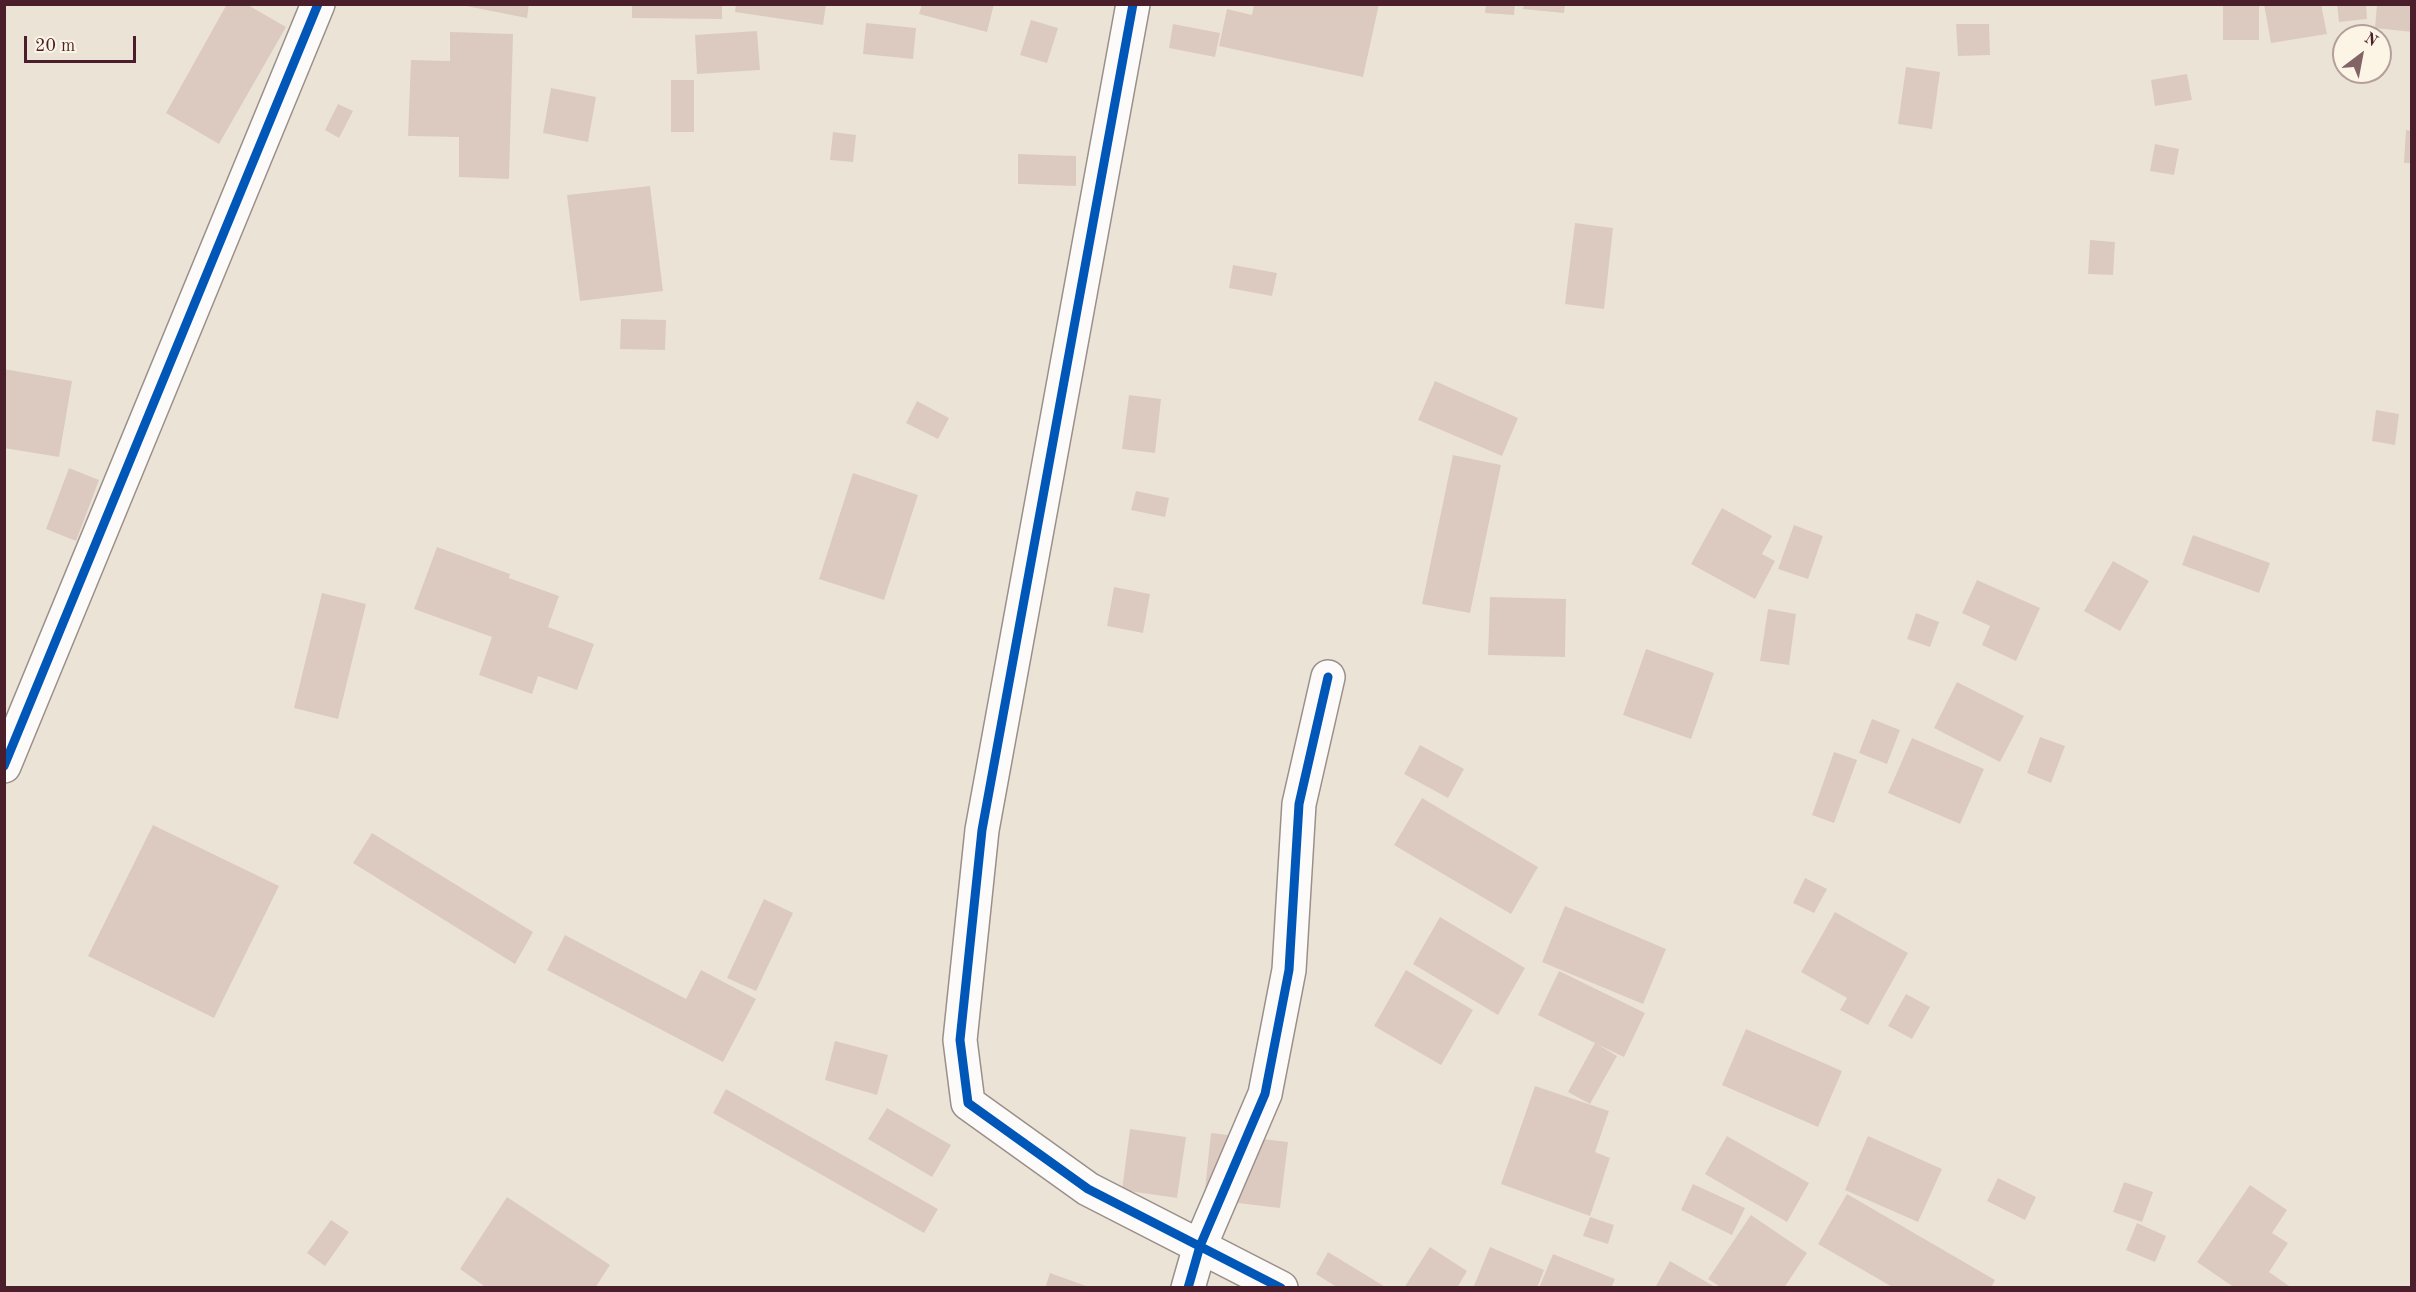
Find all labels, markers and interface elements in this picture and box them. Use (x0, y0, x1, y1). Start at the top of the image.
scale bar (27, 24, 140, 62)
north arrow (2332, 24, 2392, 84)
text: N (2361, 30, 2380, 50)
text: 20 m (35, 37, 75, 55)

